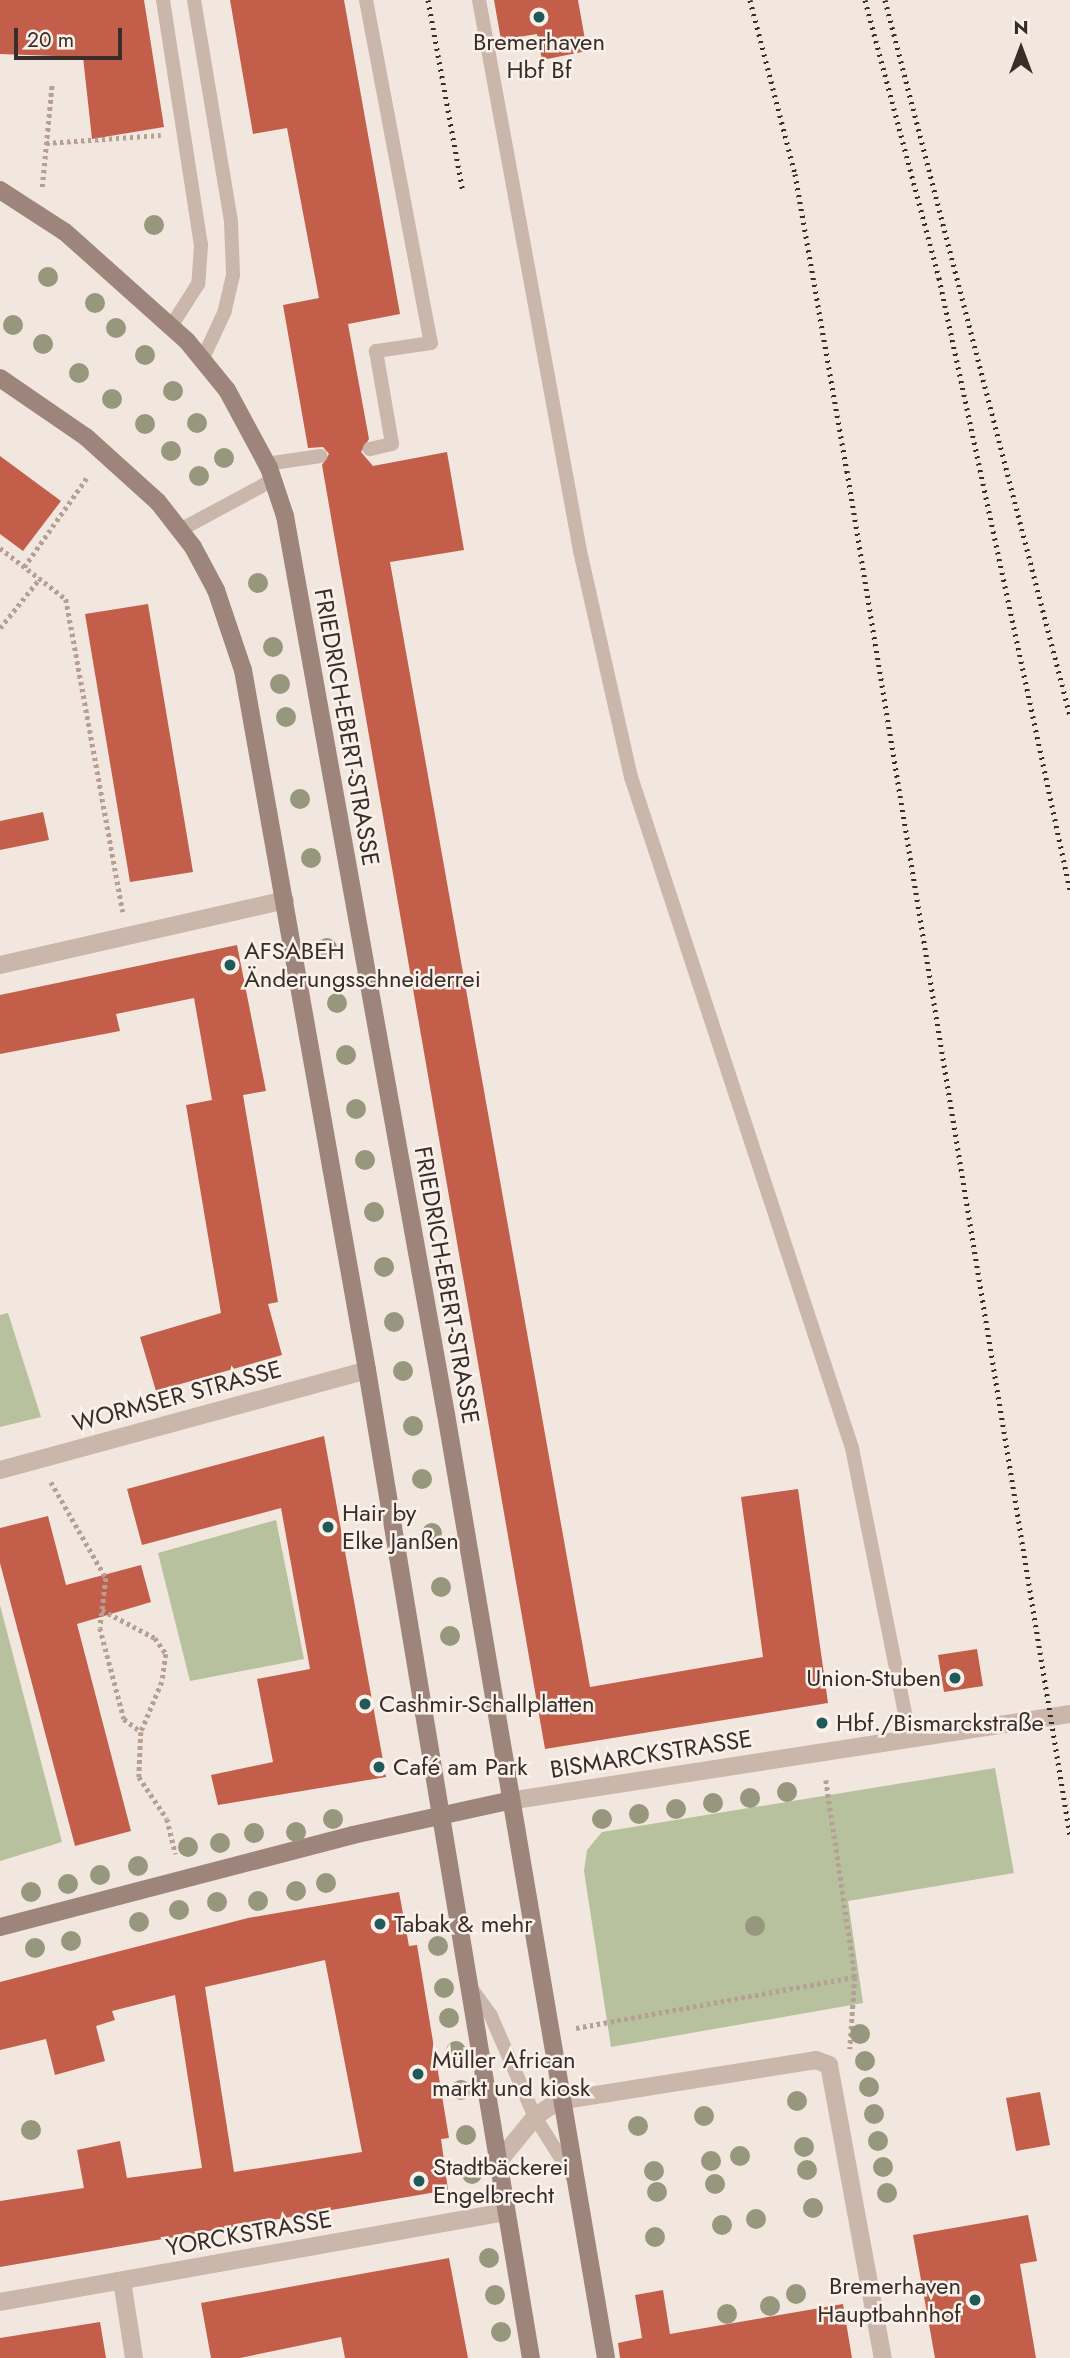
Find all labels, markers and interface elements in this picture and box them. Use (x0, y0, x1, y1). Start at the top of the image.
marker: Bremerhaven Hbf Bf (531, 9, 547, 25)
scale bar (18, 14, 126, 58)
north arrow (986, 14, 1056, 84)
text: N (1013, 14, 1029, 41)
text: 20 m (27, 25, 74, 55)
place label: Bremerhaven Hbf Bf (473, 28, 605, 84)
street label: FRIEDRICH-EBERT-STRASSE (308, 586, 386, 868)
place label: AFSABEH Änderungsschneiderrei (244, 937, 481, 993)
marker: AFSABEH Änderungsschneiderrei (222, 957, 238, 973)
street label: FRIEDRICH-EBERT-STRASSE (408, 1144, 486, 1426)
street label: WORMSER STRASSE (69, 1354, 285, 1438)
place label: Hair by Elke Janßen (342, 1499, 459, 1555)
marker: Hair by Elke Janßen (320, 1519, 336, 1535)
place label: Union-Stuben (806, 1664, 941, 1692)
marker: Union-Stuben (947, 1670, 963, 1686)
place label: Cashmir-Schallplatten (379, 1690, 595, 1718)
marker: Cashmir-Schallplatten (357, 1696, 373, 1712)
place label: Hbf./Bismarckstraße (836, 1709, 1044, 1737)
marker: Hbf./Bismarckstraße (814, 1715, 830, 1731)
street label: BISMARCKSTRASSE (548, 1724, 754, 1784)
place label: Café am Park (393, 1753, 528, 1781)
marker: Café am Park (371, 1759, 387, 1775)
place label: Tabak & mehr (394, 1910, 533, 1938)
marker: Tabak & mehr (372, 1916, 388, 1932)
place label: Müller African markt und kiosk (432, 2046, 590, 2102)
marker: Müller African markt und kiosk (410, 2066, 426, 2082)
place label: Stadtbäckerei Engelbrecht (433, 2153, 569, 2209)
marker: Stadtbäckerei Engelbrecht (411, 2173, 427, 2189)
street label: YORCKSTRASSE (164, 2204, 334, 2262)
place label: Bremerhaven Hauptbahnhof (817, 2272, 961, 2328)
marker: Bremerhaven Hauptbahnhof (967, 2292, 983, 2308)

